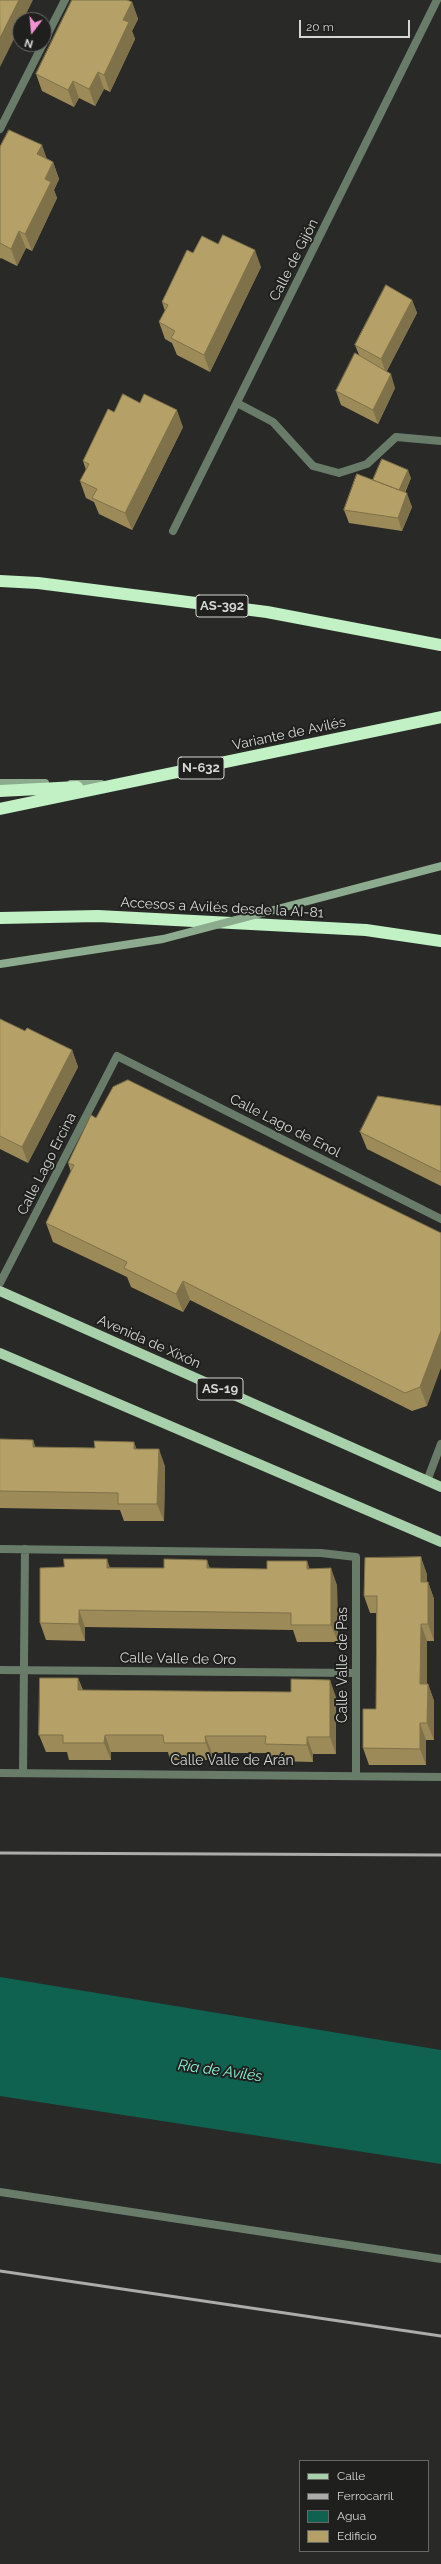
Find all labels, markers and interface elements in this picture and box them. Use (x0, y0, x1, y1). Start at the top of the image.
north arrow (12, 12, 52, 52)
scale bar (301, 12, 412, 38)
text: 20 m (306, 20, 334, 34)
text: N (23, 36, 35, 50)
street label: Calle de Gijón (266, 216, 322, 304)
road number: AS-392 (196, 595, 248, 617)
street label: Variante de Avilés (231, 714, 347, 754)
road number: N-632 (178, 757, 224, 779)
street label: Accesos a Avilés desde la AI-81 (120, 894, 324, 922)
street label: Calle Lago de Enol (227, 1091, 343, 1161)
street label: Calle Lago Ercina (14, 1110, 80, 1218)
street label: Avenida de Xixón (95, 1312, 203, 1372)
road number: AS-19 (197, 1378, 243, 1400)
street label: Calle Valle de Pas (335, 1607, 351, 1723)
street label: Calle Valle de Oro (120, 1650, 236, 1668)
street label: Calle Valle de Arán (170, 1753, 294, 1769)
water label: Ría de Avilés (177, 2056, 263, 2086)
legend (299, 2460, 429, 2552)
text: Calle (337, 2469, 365, 2483)
text: Ferrocarril (337, 2489, 394, 2503)
text: Agua (337, 2509, 366, 2523)
text: Edificio (337, 2529, 377, 2543)

